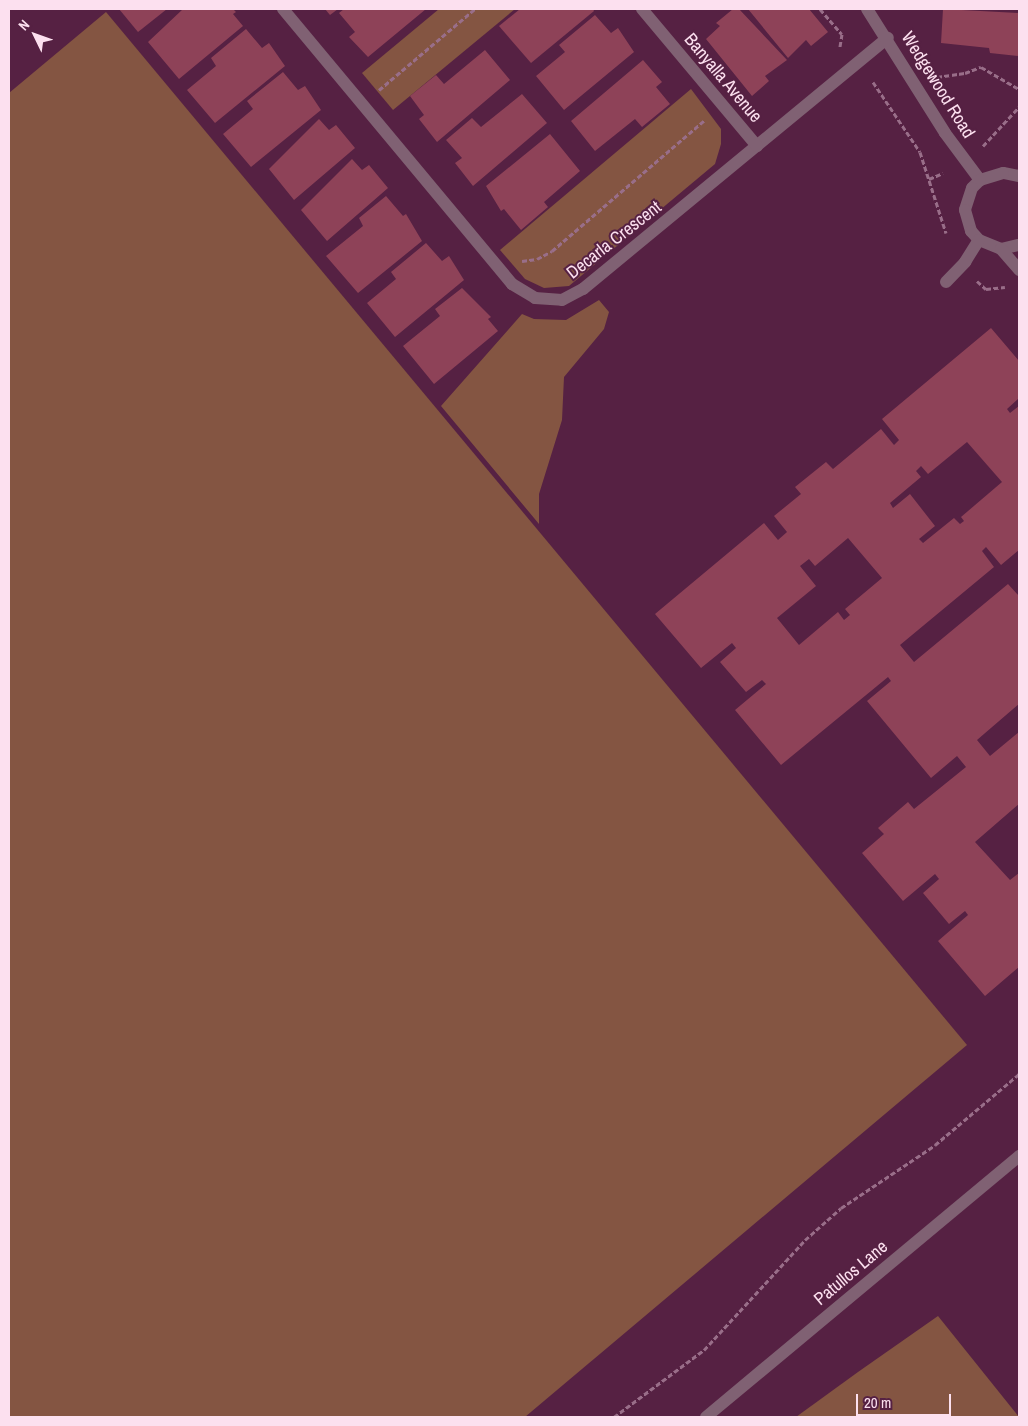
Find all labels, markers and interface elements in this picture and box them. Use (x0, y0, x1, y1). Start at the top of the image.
north arrow (10, 10, 60, 60)
text: N (14, 16, 33, 34)
street label: Wedgewood Road (897, 28, 979, 142)
street label: Banyalla Avenue (679, 29, 767, 127)
street label: Decarla Crescent (562, 196, 666, 284)
street label: Patullos Lane (810, 1236, 892, 1310)
scale bar (858, 1384, 953, 1416)
text: 20 m (864, 1392, 891, 1413)

